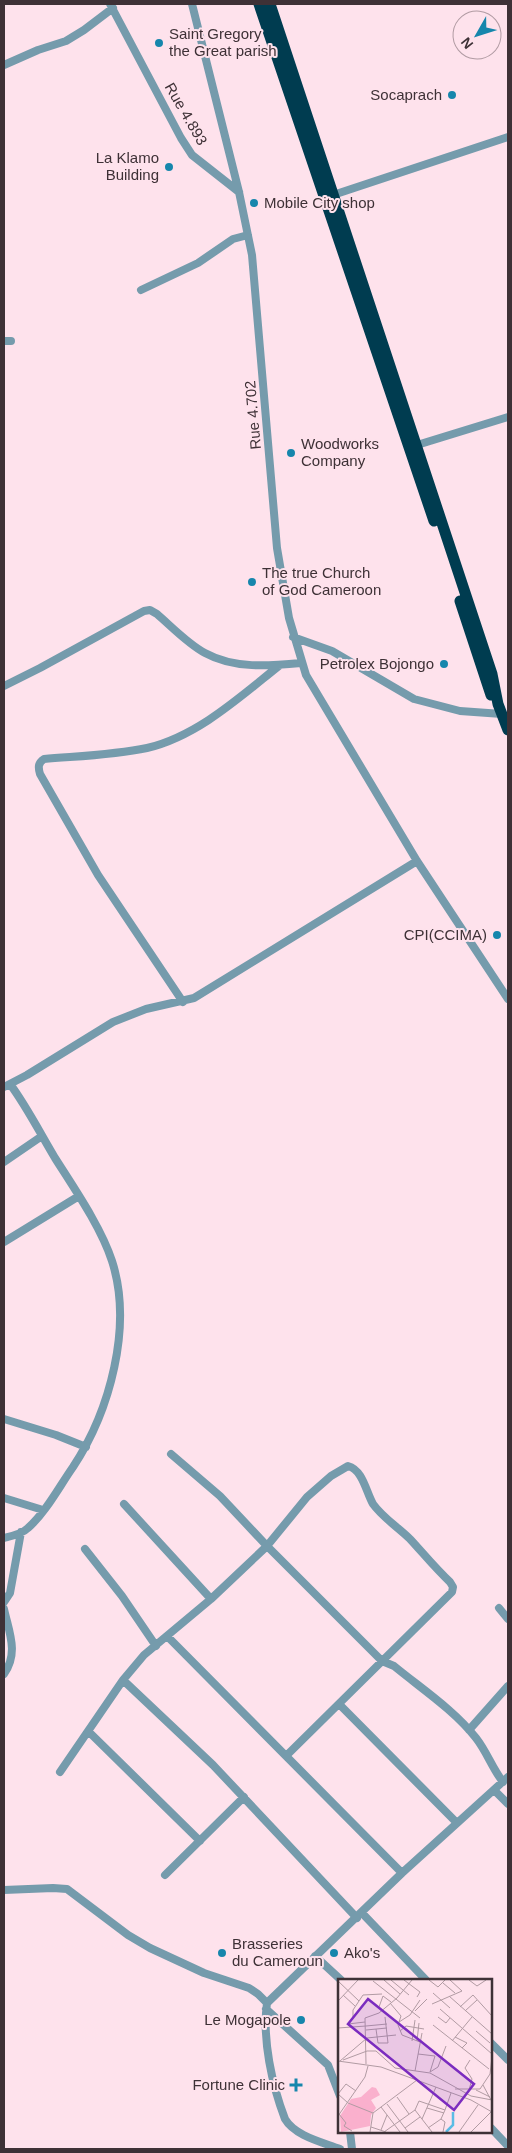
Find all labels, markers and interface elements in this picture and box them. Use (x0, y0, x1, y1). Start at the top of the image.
north arrow (452, 10, 502, 60)
place label: Saint Gregory the Great parish (169, 25, 277, 59)
text: N (457, 34, 476, 52)
marker: Saint Gregory the Great parish (153, 37, 165, 49)
street label: Rue 4.893 (162, 80, 211, 148)
place label: Socaprach (370, 86, 442, 103)
marker: Socaprach (446, 89, 458, 101)
place label: La Klamo Building (96, 149, 159, 183)
marker: La Klamo Building (163, 161, 175, 173)
place label: Mobile City shop (264, 194, 375, 211)
marker: Mobile City shop (248, 197, 260, 209)
street label: Rue 4.702 (241, 380, 264, 450)
place label: Woodworks Company (301, 435, 379, 469)
marker: Woodworks Company (285, 447, 297, 459)
place label: The true Church of God Cameroon (262, 564, 381, 598)
marker: The true Church of God Cameroon (246, 576, 258, 588)
place label: Petrolex Bojongo (320, 655, 434, 672)
marker: Petrolex Bojongo (438, 658, 450, 670)
place label: CPI(CCIMA) (404, 926, 487, 943)
marker: CPI(CCIMA) (491, 929, 503, 941)
place label: Brasseries du Cameroun (232, 1935, 323, 1969)
place label: Ako's (344, 1944, 380, 1961)
marker: Brasseries du Cameroun (216, 1947, 228, 1959)
marker: Ako's (328, 1947, 340, 1959)
inset map (338, 1979, 492, 2133)
place label: Le Mogapole (204, 2011, 291, 2028)
marker: Le Mogapole (295, 2014, 307, 2026)
place label: Fortune Clinic (192, 2076, 285, 2093)
marker: Fortune Clinic (289, 2078, 303, 2092)

